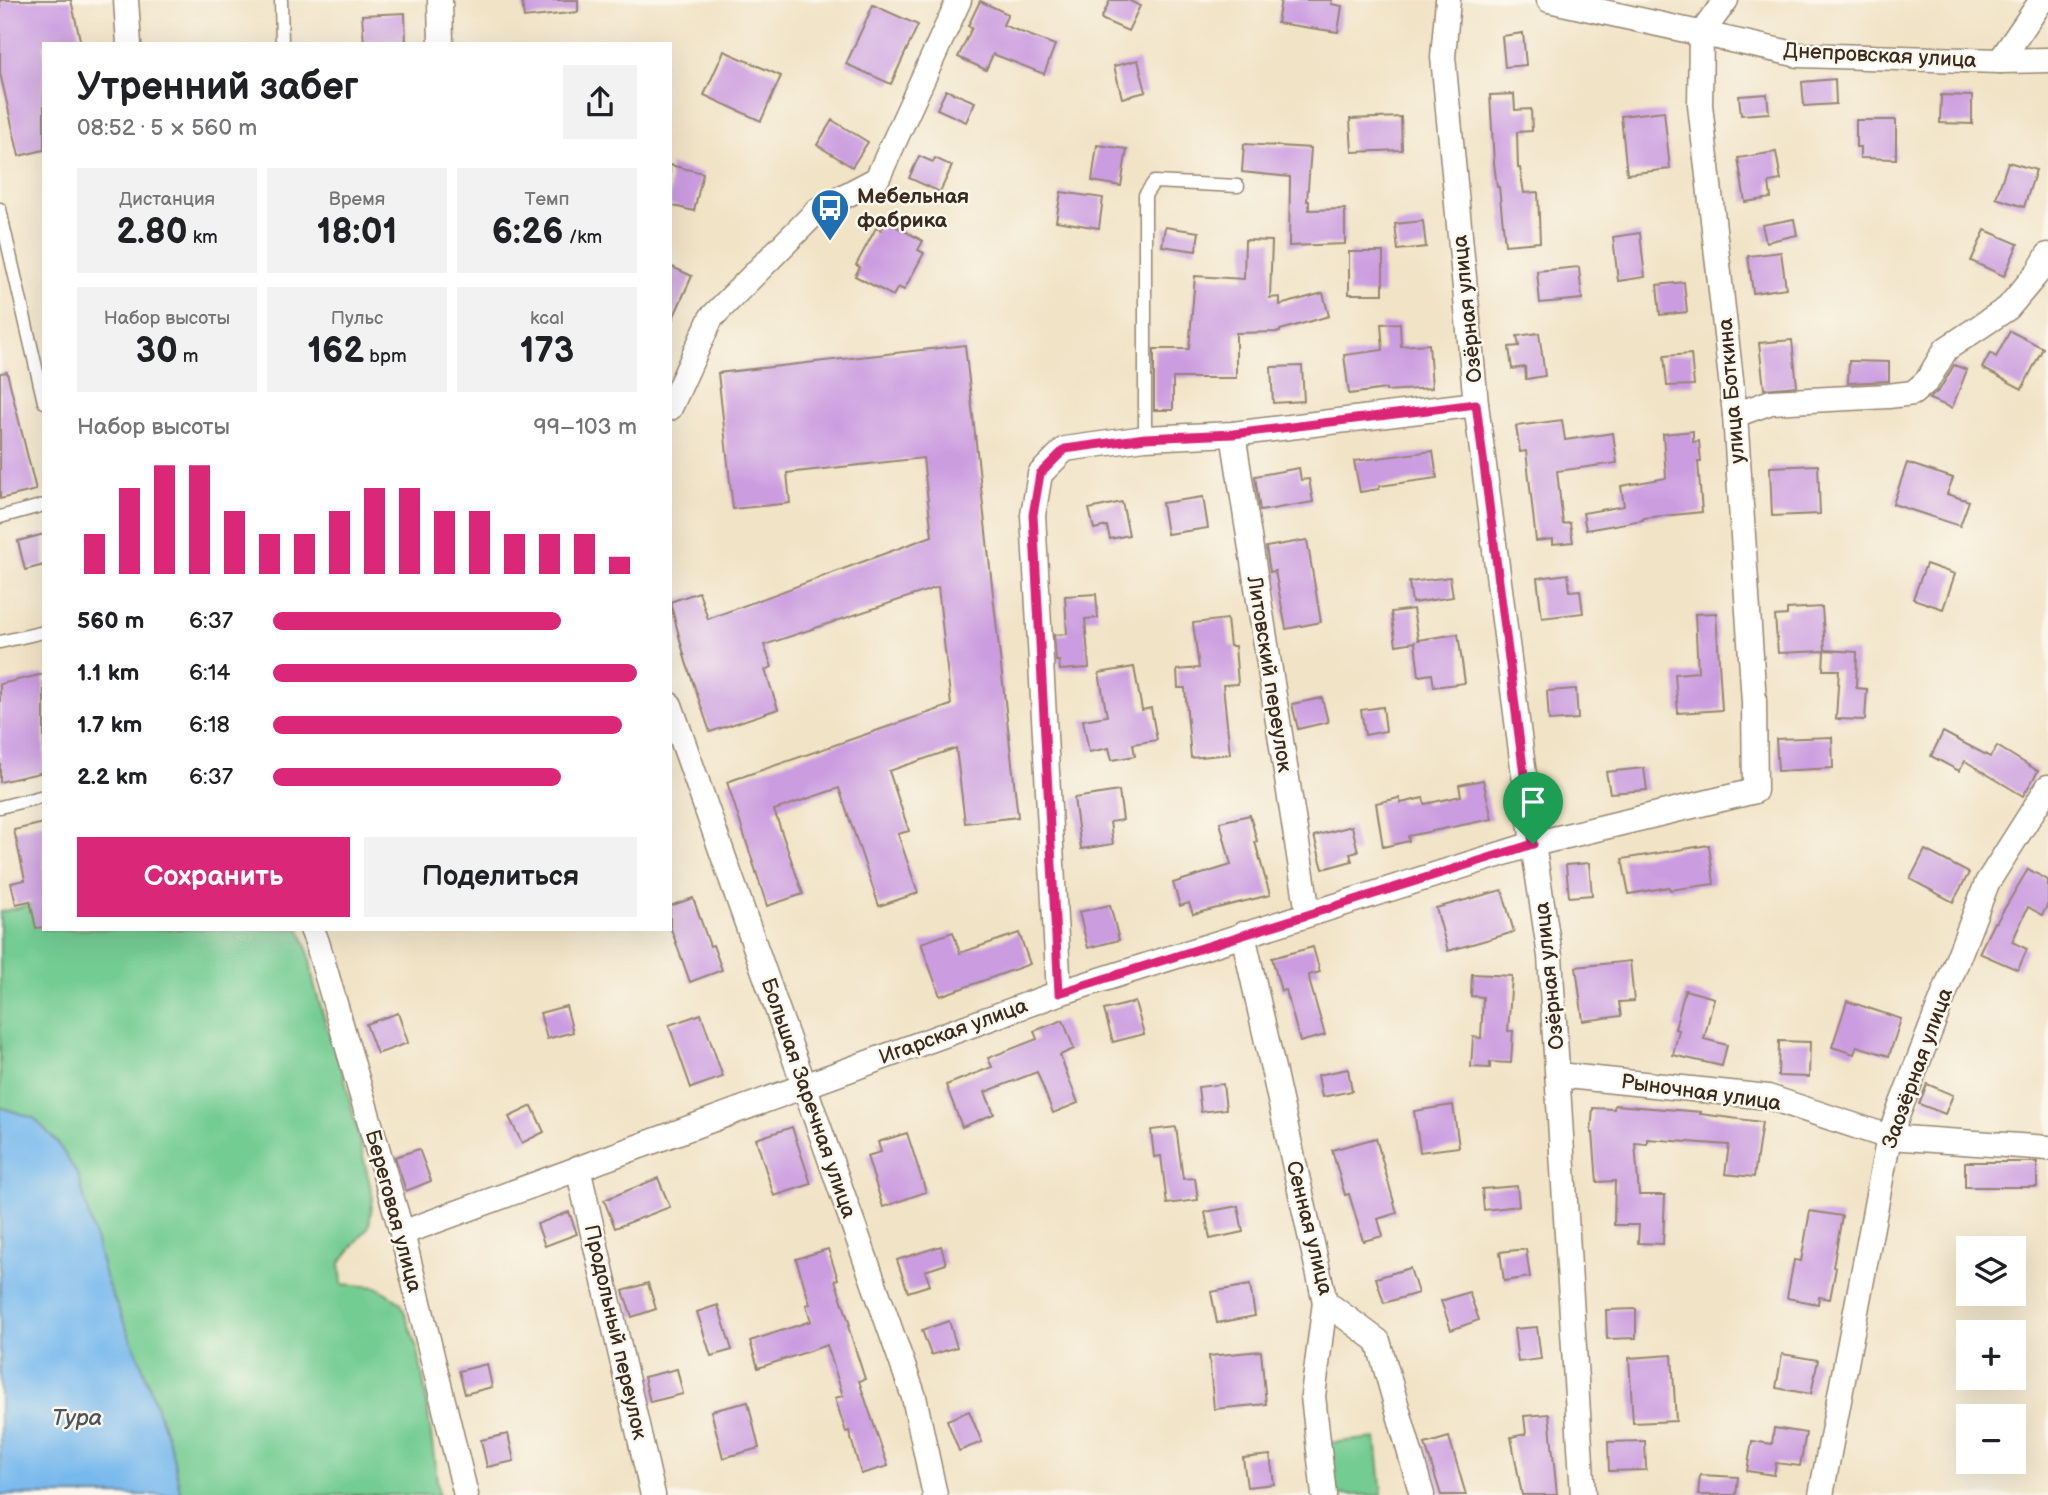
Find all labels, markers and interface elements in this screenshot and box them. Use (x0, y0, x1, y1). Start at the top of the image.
street label: Днепровская улица (1783, 38, 1978, 73)
text: Утренний забег (77, 65, 359, 110)
button: share (563, 65, 637, 139)
text: 08:52 · 5 × 560 m (77, 114, 257, 142)
place label: Мебельная фабрика (857, 184, 969, 233)
bus stop icon: Мебельная фабрика (809, 187, 851, 242)
text: Дистанция (119, 188, 215, 211)
text: Время (329, 188, 385, 211)
text: Темп (524, 188, 570, 211)
text: 2.80 (116, 211, 188, 254)
text: 18:01 (317, 211, 397, 254)
text: 6:26 (492, 211, 564, 254)
text: km (188, 226, 218, 249)
text: /km (564, 226, 602, 249)
street label: Озёрная улица (1447, 233, 1488, 384)
text: Набор высоты (104, 307, 230, 330)
text: Пульс (331, 307, 383, 330)
text: kcal (530, 307, 564, 330)
street label: улица Боткина (1713, 317, 1750, 465)
text: 30 (135, 330, 178, 373)
text: 162 (307, 330, 364, 373)
text: 173 (520, 330, 574, 373)
text: m (178, 345, 199, 368)
text: bpm (364, 345, 407, 368)
text: Набор высоты (77, 413, 230, 441)
text: 99–103 m (533, 413, 637, 441)
street label: Литовский переулок (1241, 573, 1297, 774)
text: 560 m (77, 607, 144, 635)
text: 6:37 (189, 607, 233, 635)
text: 1.1 km (77, 659, 139, 687)
text: 6:14 (189, 659, 231, 687)
text: 1.7 km (77, 711, 142, 739)
text: 6:18 (189, 711, 230, 739)
text: 2.2 km (77, 763, 148, 791)
text: 6:37 (189, 763, 233, 791)
pin (1503, 772, 1563, 844)
icon: arrive (1514, 783, 1552, 821)
button: Сохранить (77, 837, 350, 917)
button: Поделиться (364, 837, 637, 917)
street label: Озёрная улица (1529, 900, 1570, 1051)
street label: Большая Заречная улица (756, 975, 862, 1222)
street label: Заозёрная улица (1877, 984, 1958, 1152)
street label: Игарская улица (875, 993, 1032, 1070)
street label: Рыночная улица (1619, 1069, 1783, 1116)
street label: Береговая улица (360, 1127, 427, 1296)
street label: Сенная улица (1281, 1158, 1338, 1298)
street label: Продольный переулок (579, 1222, 652, 1442)
map controls (1956, 1236, 2026, 1474)
button: layers (1956, 1236, 2026, 1306)
button: + (1956, 1320, 2026, 1390)
water label: Тура (52, 1404, 102, 1432)
button: − (1956, 1404, 2026, 1474)

